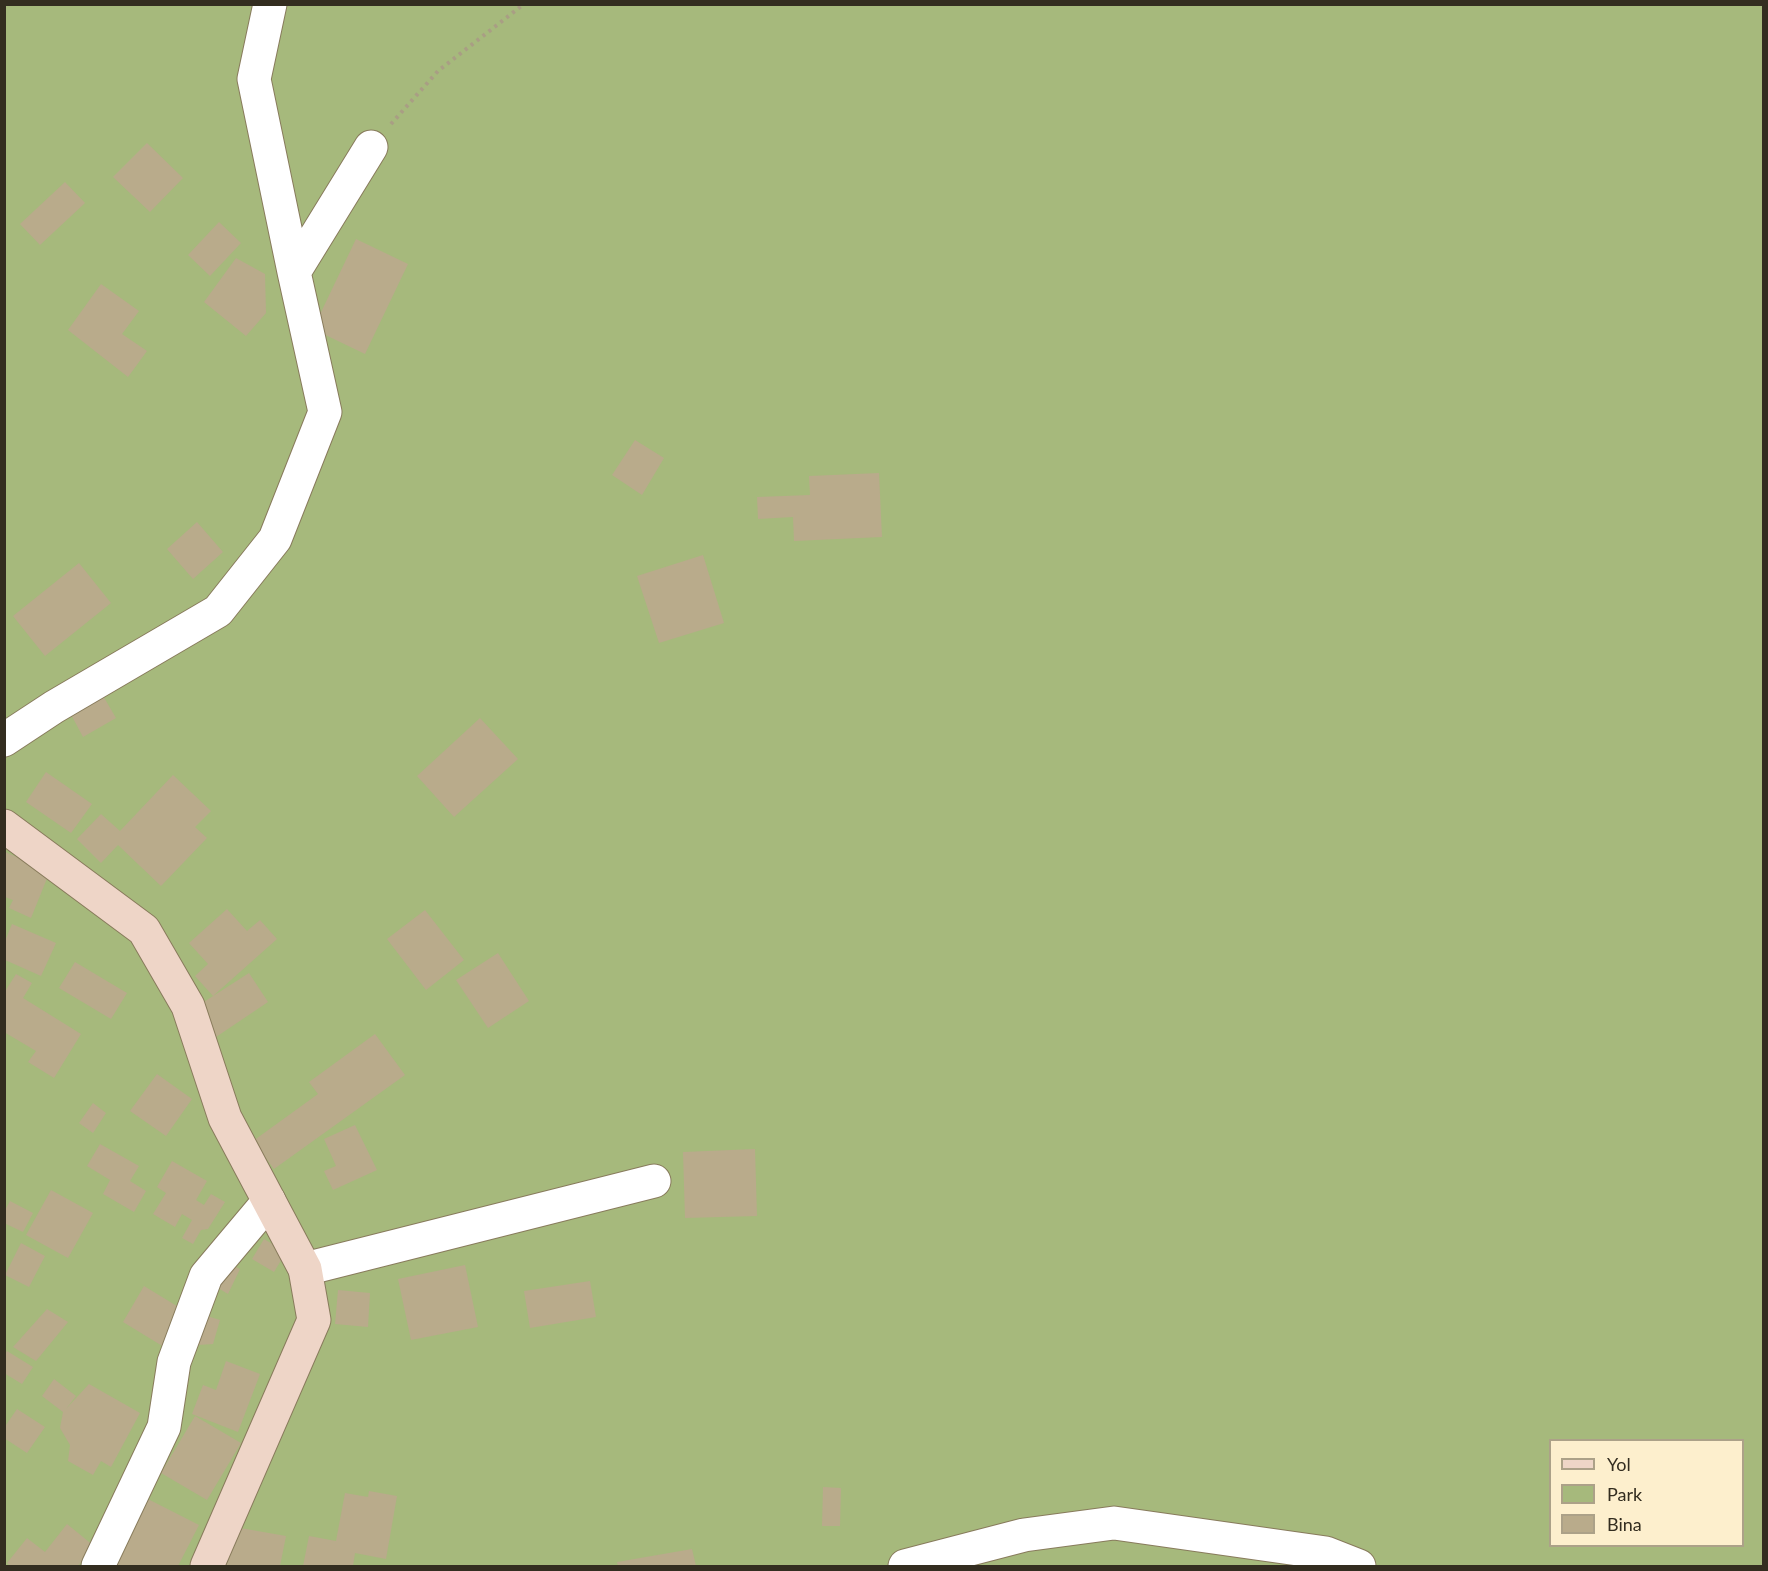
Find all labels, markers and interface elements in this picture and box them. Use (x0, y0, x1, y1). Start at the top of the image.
legend (1549, 1439, 1744, 1547)
text: Yol (1607, 1453, 1631, 1475)
text: Park (1607, 1483, 1642, 1505)
text: Bina (1607, 1513, 1642, 1535)

